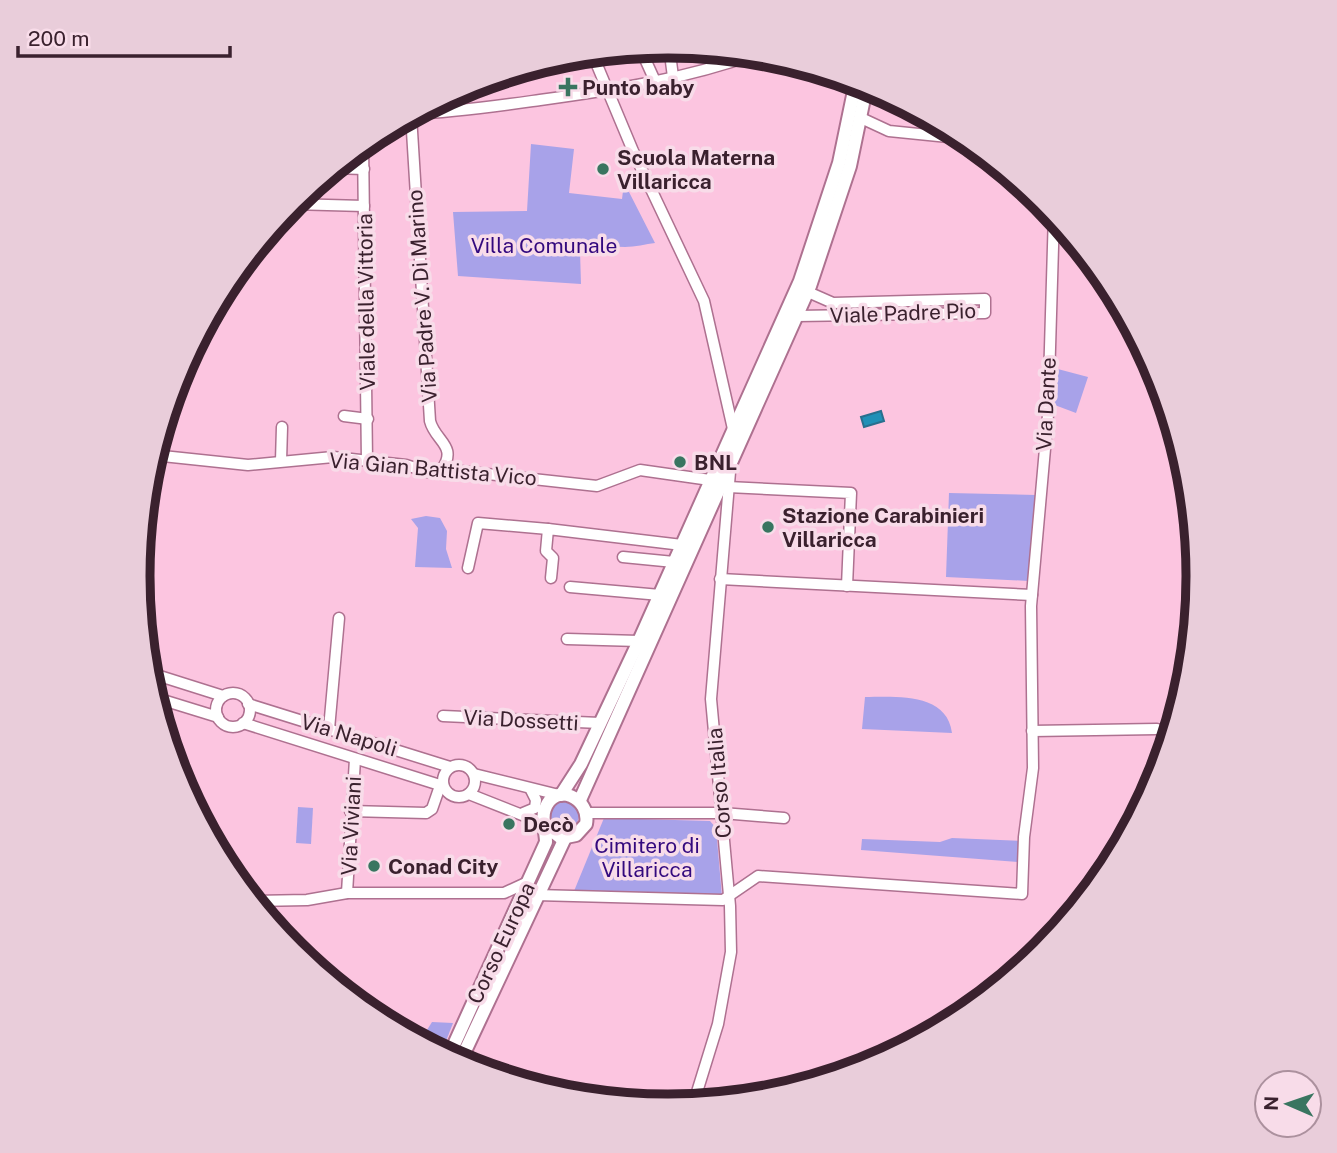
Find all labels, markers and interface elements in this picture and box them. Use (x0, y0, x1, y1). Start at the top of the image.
scale bar (18, 14, 229, 58)
text: 200 m (28, 26, 89, 51)
place label: Punto baby (582, 75, 695, 100)
marker: Punto baby (560, 79, 576, 95)
place label: Scuola Materna Villaricca (617, 145, 775, 194)
marker: Scuola Materna Villaricca (595, 161, 611, 177)
street label: Via Padre V. Di Marino (402, 189, 442, 403)
street label: Viale della Vittoria (352, 213, 380, 391)
park label: Villa Comunale (471, 233, 617, 258)
street label: Viale Padre Pio (829, 298, 977, 328)
street label: Via Dante (1031, 357, 1061, 451)
street label: Via Gian Battista Vico (328, 447, 538, 491)
place label: BNL (694, 450, 737, 475)
marker: BNL (672, 454, 688, 470)
place label: Stazione Carabinieri Villaricca (782, 503, 984, 552)
marker: Stazione Carabinieri Villaricca (760, 519, 776, 535)
street label: Via Dossetti (463, 704, 579, 736)
street label: Via Napoli (298, 709, 400, 761)
street label: Corso Italia (702, 727, 736, 839)
street label: Via Viviani (336, 776, 366, 876)
place label: Decò (523, 812, 574, 837)
marker: Decò (501, 816, 517, 832)
park label: Cimitero di Villaricca (594, 833, 700, 882)
place label: Conad City (388, 854, 498, 879)
marker: Conad City (366, 858, 382, 874)
street label: Corso Europa (462, 878, 540, 1008)
north arrow (1253, 1069, 1323, 1139)
text: N (1260, 1096, 1282, 1111)

